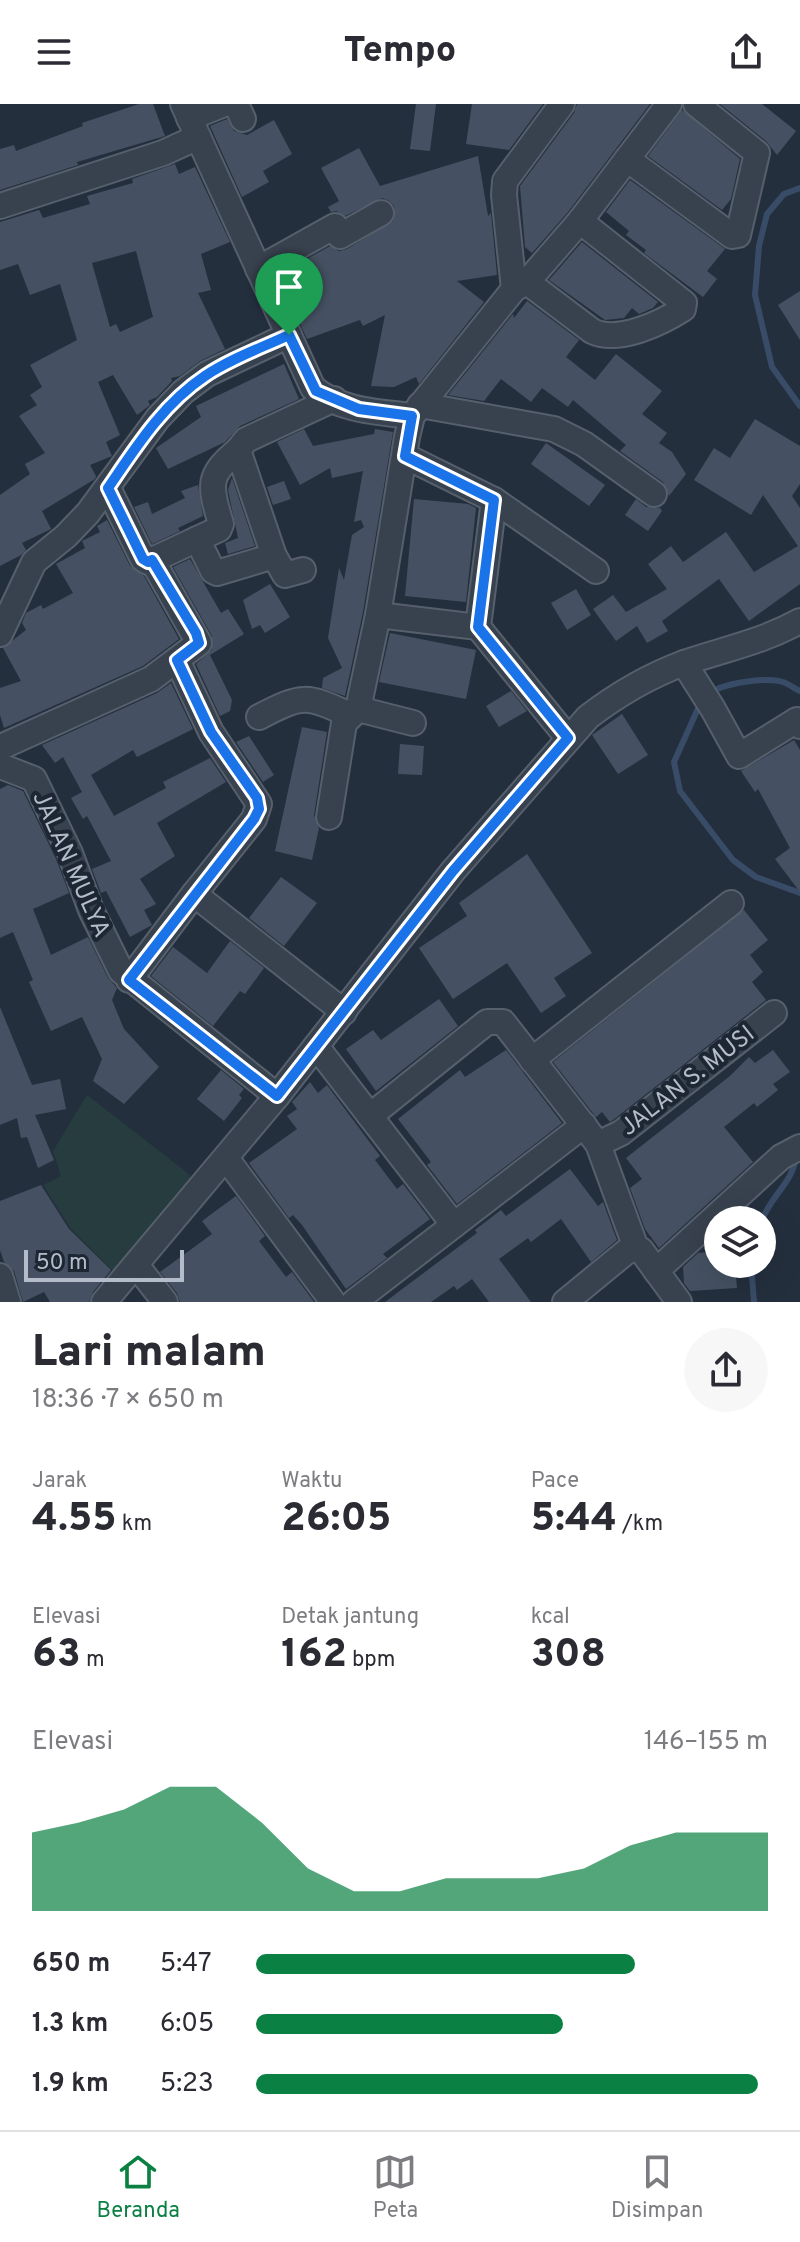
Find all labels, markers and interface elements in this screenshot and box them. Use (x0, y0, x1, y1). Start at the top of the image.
text: Tempo (344, 29, 456, 75)
icon: menu (32, 30, 76, 74)
icon: share (724, 30, 768, 74)
pin (255, 253, 323, 335)
icon: arrive (267, 265, 311, 309)
street label: JALAN MULYA (25, 787, 116, 943)
street label: JALAN S. MUSI (615, 1020, 761, 1143)
map controls (704, 1206, 776, 1278)
button: layers (704, 1206, 776, 1278)
scale bar (24, 1246, 184, 1282)
text: 50 m (36, 1250, 88, 1277)
text: Lari malam (32, 1326, 266, 1382)
button: share (684, 1328, 768, 1412)
text: 18:36 · 7 × 650 m (32, 1384, 224, 1417)
text: Jarak (32, 1468, 87, 1495)
text: Waktu (281, 1468, 342, 1495)
text: Pace (531, 1468, 579, 1495)
text: 4.55 (32, 1495, 116, 1545)
text: 26:05 (281, 1495, 391, 1545)
text: 5:44 (531, 1495, 617, 1545)
text: km (116, 1511, 152, 1538)
text: /km (617, 1511, 663, 1538)
text: Elevasi (32, 1604, 101, 1631)
text: Detak jantung (281, 1604, 419, 1631)
text: kcal (531, 1604, 570, 1631)
text: 63 (32, 1631, 81, 1681)
text: 162 (281, 1631, 347, 1681)
text: 308 (531, 1631, 606, 1681)
text: m (81, 1647, 105, 1674)
text: bpm (347, 1647, 395, 1674)
text: Elevasi (32, 1726, 113, 1759)
text: 146–155 m (644, 1726, 768, 1759)
text: 650 m (32, 1948, 110, 1981)
text: 5:47 (160, 1948, 211, 1981)
text: 1.3 km (32, 2008, 108, 2041)
text: 6:05 (160, 2008, 214, 2041)
text: 1.9 km (32, 2068, 109, 2101)
text: 5:23 (160, 2068, 214, 2101)
tab: Beranda (97, 2150, 180, 2225)
tab: Peta (373, 2150, 418, 2225)
tab: Disimpan (611, 2150, 703, 2225)

